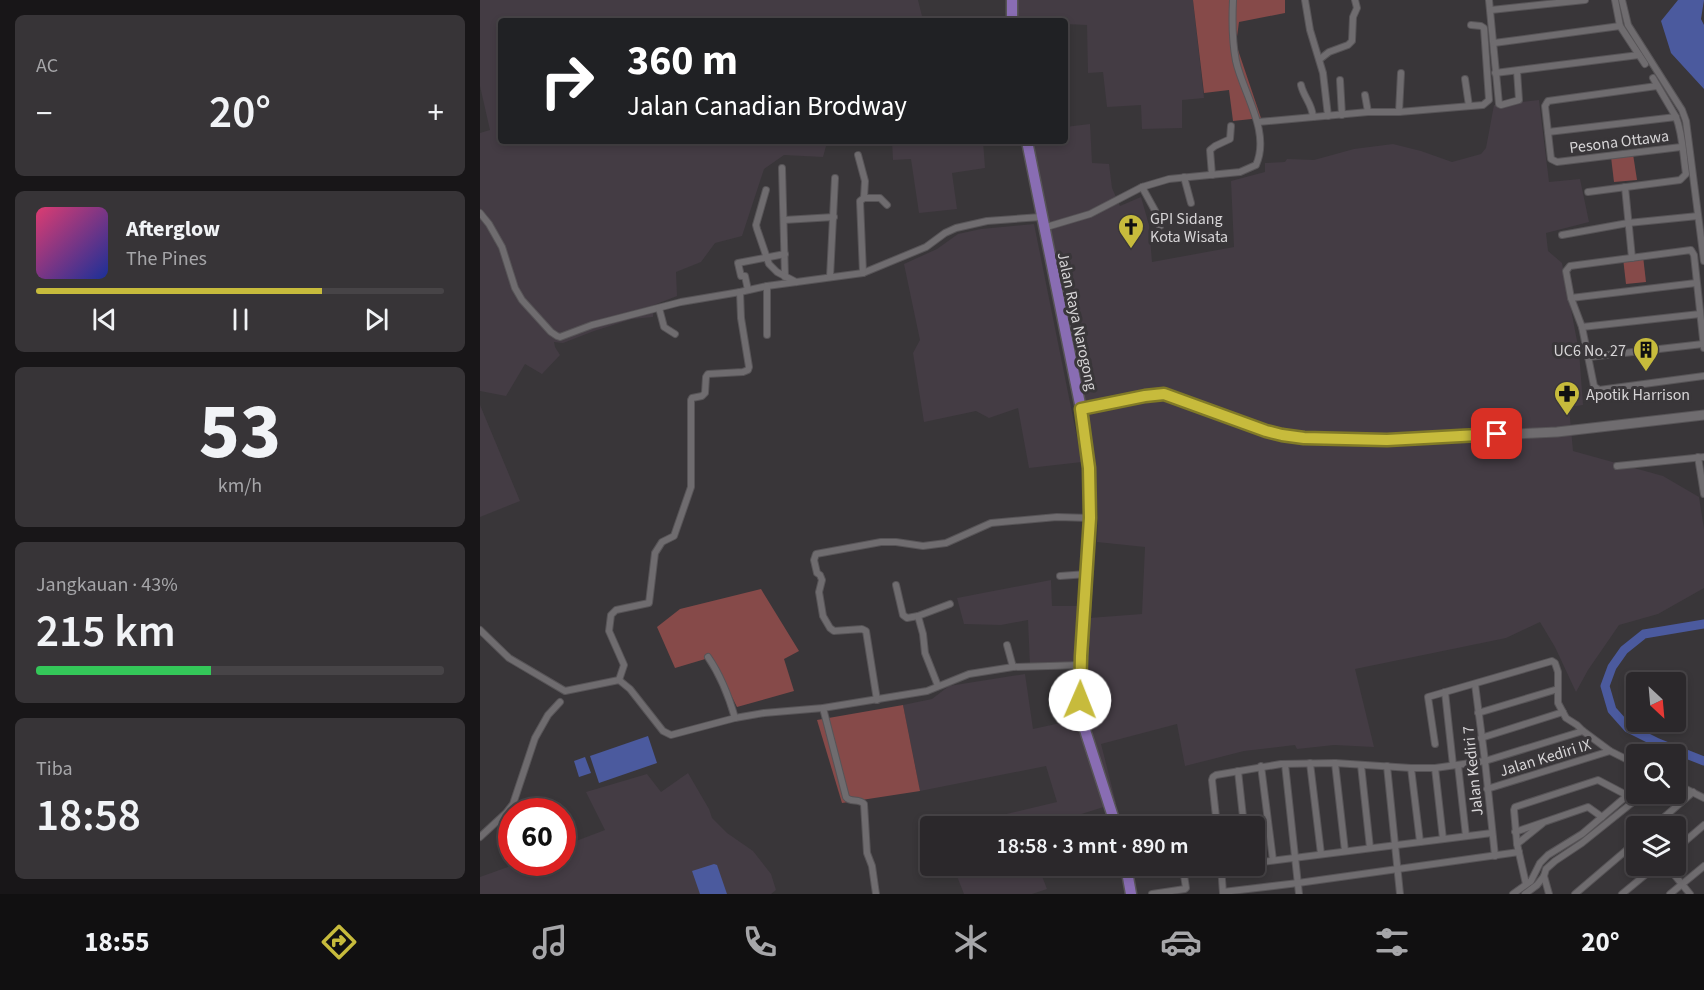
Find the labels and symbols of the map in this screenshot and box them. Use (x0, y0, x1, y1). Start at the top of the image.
street label: Pesona Ottawa (1568, 125, 1670, 159)
place label: GPI Sidang Kota Wisata (1150, 208, 1228, 248)
church icon: GPI Sidang Kota Wisata (1116, 212, 1146, 250)
street label: Jalan Raya Narogong (1052, 250, 1102, 393)
building icon: UC6 No. 27 (1631, 335, 1661, 373)
place label: UC6 No. 27 (1553, 340, 1626, 362)
pharmacy icon: Apotik Harrison (1552, 379, 1582, 417)
place label: Apotik Harrison (1586, 384, 1690, 406)
pin (1471, 408, 1522, 459)
position arrow (1048, 668, 1112, 732)
north arrow (1626, 672, 1686, 732)
street label: Jalan Kediri 7 (1457, 725, 1489, 817)
street label: Jalan Kediri IX (1497, 734, 1594, 782)
speed limit sign: 60 (498, 798, 576, 876)

